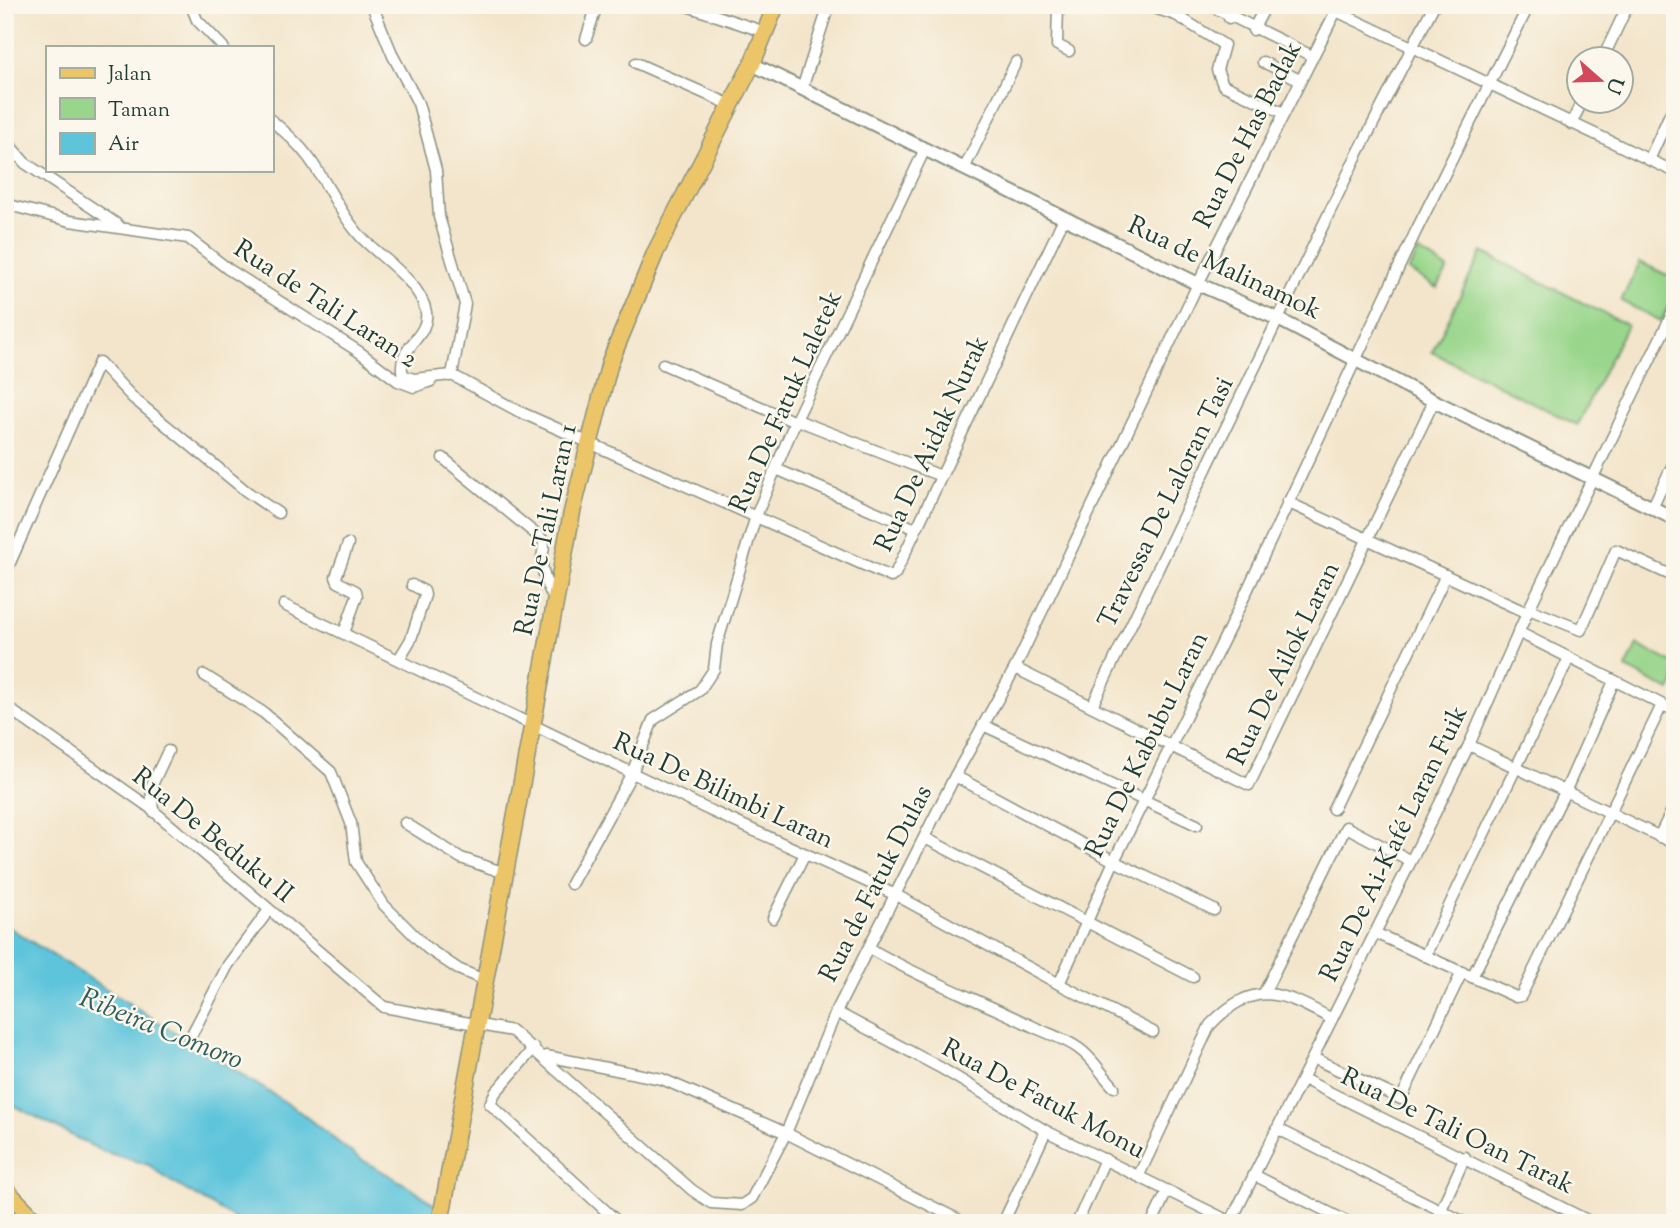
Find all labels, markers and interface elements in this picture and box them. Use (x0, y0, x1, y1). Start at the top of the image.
street label: Rua De Has Badak (1186, 35, 1312, 235)
legend (46, 46, 273, 172)
north arrow (1564, 46, 1634, 116)
text: Jalan (107, 60, 152, 90)
text: U (1598, 73, 1629, 97)
text: Taman (108, 96, 170, 126)
text: Air (108, 130, 139, 160)
street label: Rua de Malinamok (1121, 208, 1327, 330)
street label: Rua de Tali Laran 2 (226, 232, 424, 378)
street label: Rua De Fatuk Laletek (721, 285, 853, 519)
street label: Rua De Aidak Nurak (867, 330, 999, 558)
street label: Travessa De Laloran Tasi (1090, 371, 1244, 635)
street label: Rua De Tali Laran 1 (506, 421, 588, 639)
street label: Rua De Ailok Laran (1220, 556, 1350, 772)
street label: Rua De Kabubu Laran (1077, 626, 1219, 864)
street label: Rua De Ai-Kafé Laran Fuik (1312, 700, 1478, 988)
street label: Rua De Bilimbi Laran (606, 725, 840, 859)
street label: Rua De Beduku II (123, 759, 301, 913)
street label: Rua de Fatuk Dulas (811, 779, 943, 989)
water label: Ribeira Comoro (73, 979, 249, 1081)
street label: Rua De Fatuk Monu (935, 1031, 1151, 1169)
street label: Rua De Tali Oan Tarak (1334, 1059, 1580, 1205)

